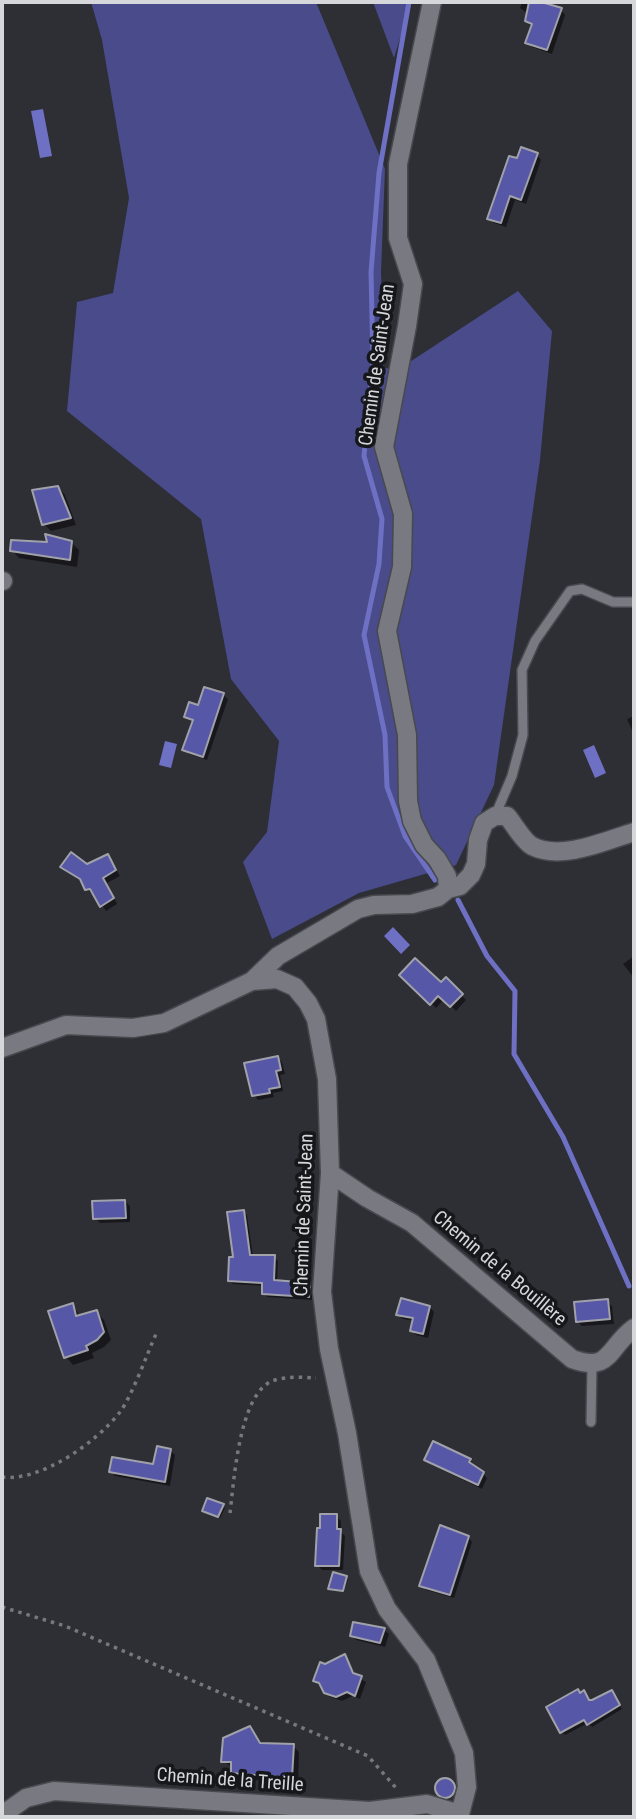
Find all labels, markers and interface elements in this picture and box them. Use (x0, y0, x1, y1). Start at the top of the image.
street label: Chemin de Saint-Jean (355, 283, 401, 447)
street label: Chemin de Saint-Jean (291, 1133, 319, 1297)
street label: Chemin de la Bouillère (428, 1207, 570, 1331)
street label: Chemin de la Treille (156, 1764, 304, 1798)

